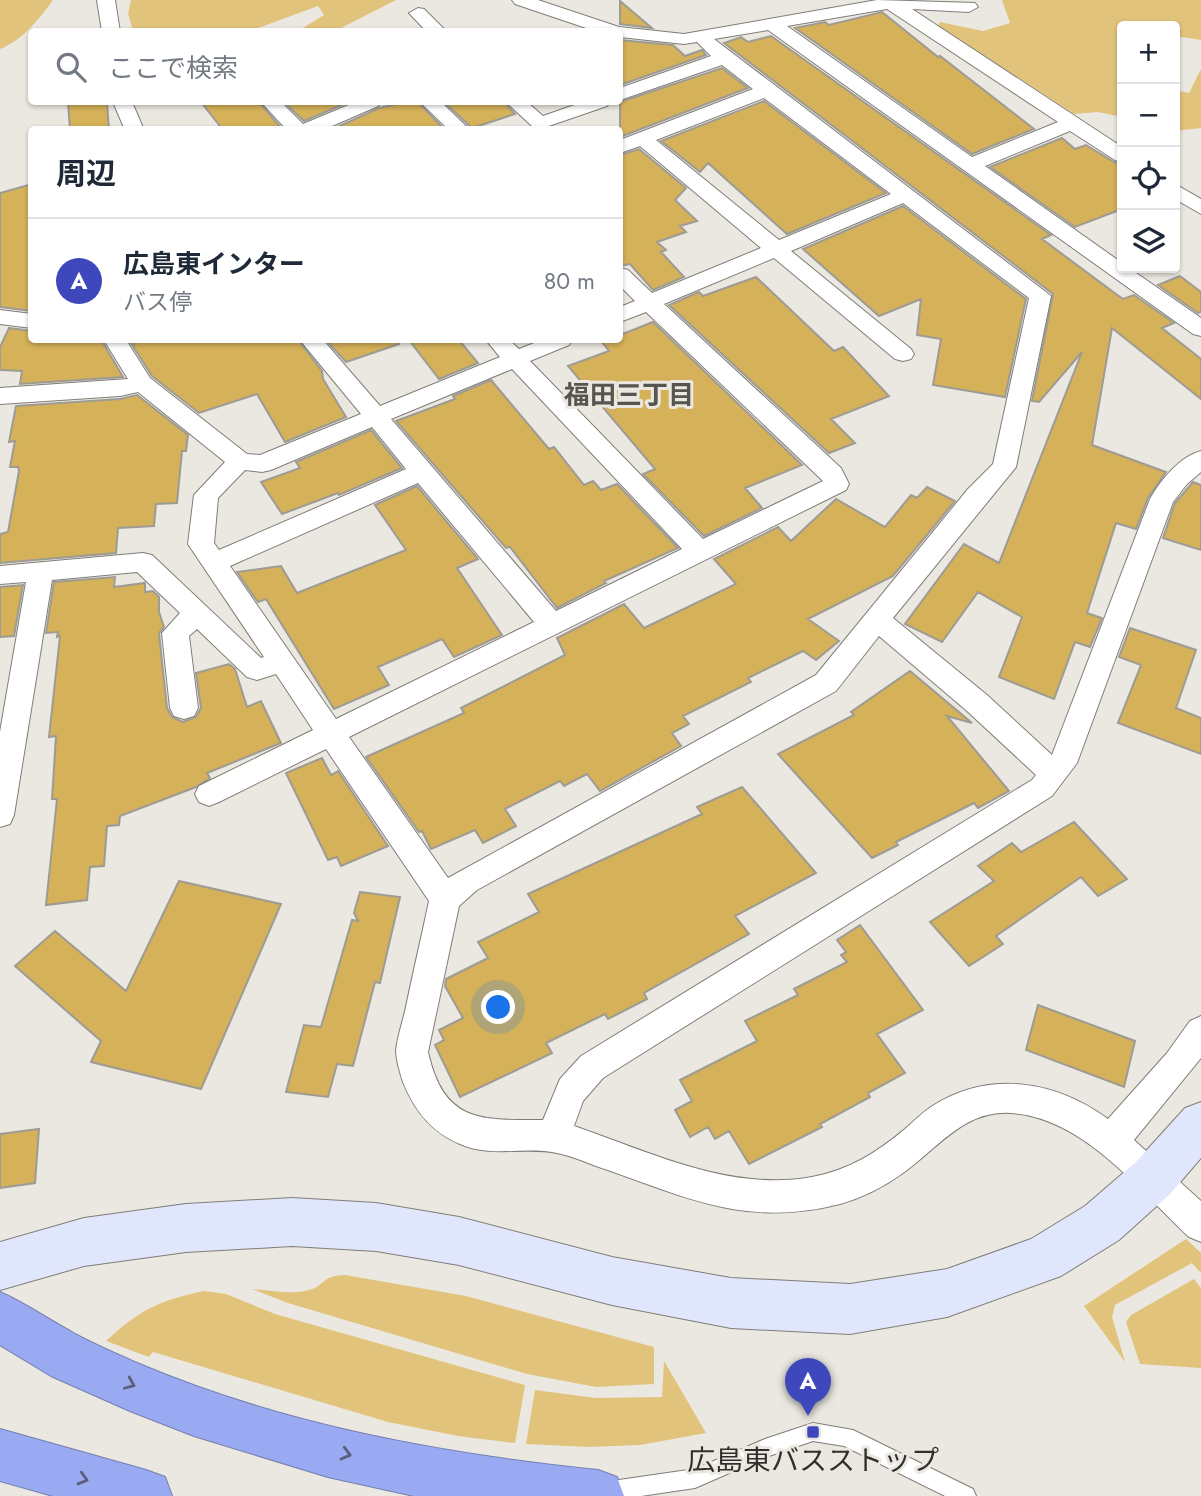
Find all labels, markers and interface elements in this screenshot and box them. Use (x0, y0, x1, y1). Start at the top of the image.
map controls (1117, 21, 1180, 273)
button: + (1117, 21, 1180, 84)
search box (28, 28, 623, 105)
icon: search (52, 48, 90, 86)
text: ここで検索 (108, 49, 238, 87)
button: − (1117, 84, 1180, 147)
button: locate (1117, 147, 1180, 210)
text: 周辺 (56, 152, 116, 195)
button: layers (1117, 210, 1180, 273)
text: 広島東インター (123, 245, 305, 283)
text: A (71, 264, 87, 298)
text: 80 m (544, 264, 595, 298)
text: バス停 (123, 285, 192, 319)
district label: 福田三丁目 (564, 376, 694, 414)
your location (481, 990, 515, 1024)
pin: A (785, 1358, 831, 1416)
one-way arrow (123, 1376, 135, 1390)
marker: 広島東バスストップ (805, 1424, 821, 1440)
place label: 広島東バスストップ (687, 1440, 939, 1481)
one-way arrow (340, 1445, 352, 1460)
one-way arrow (77, 1471, 89, 1486)

